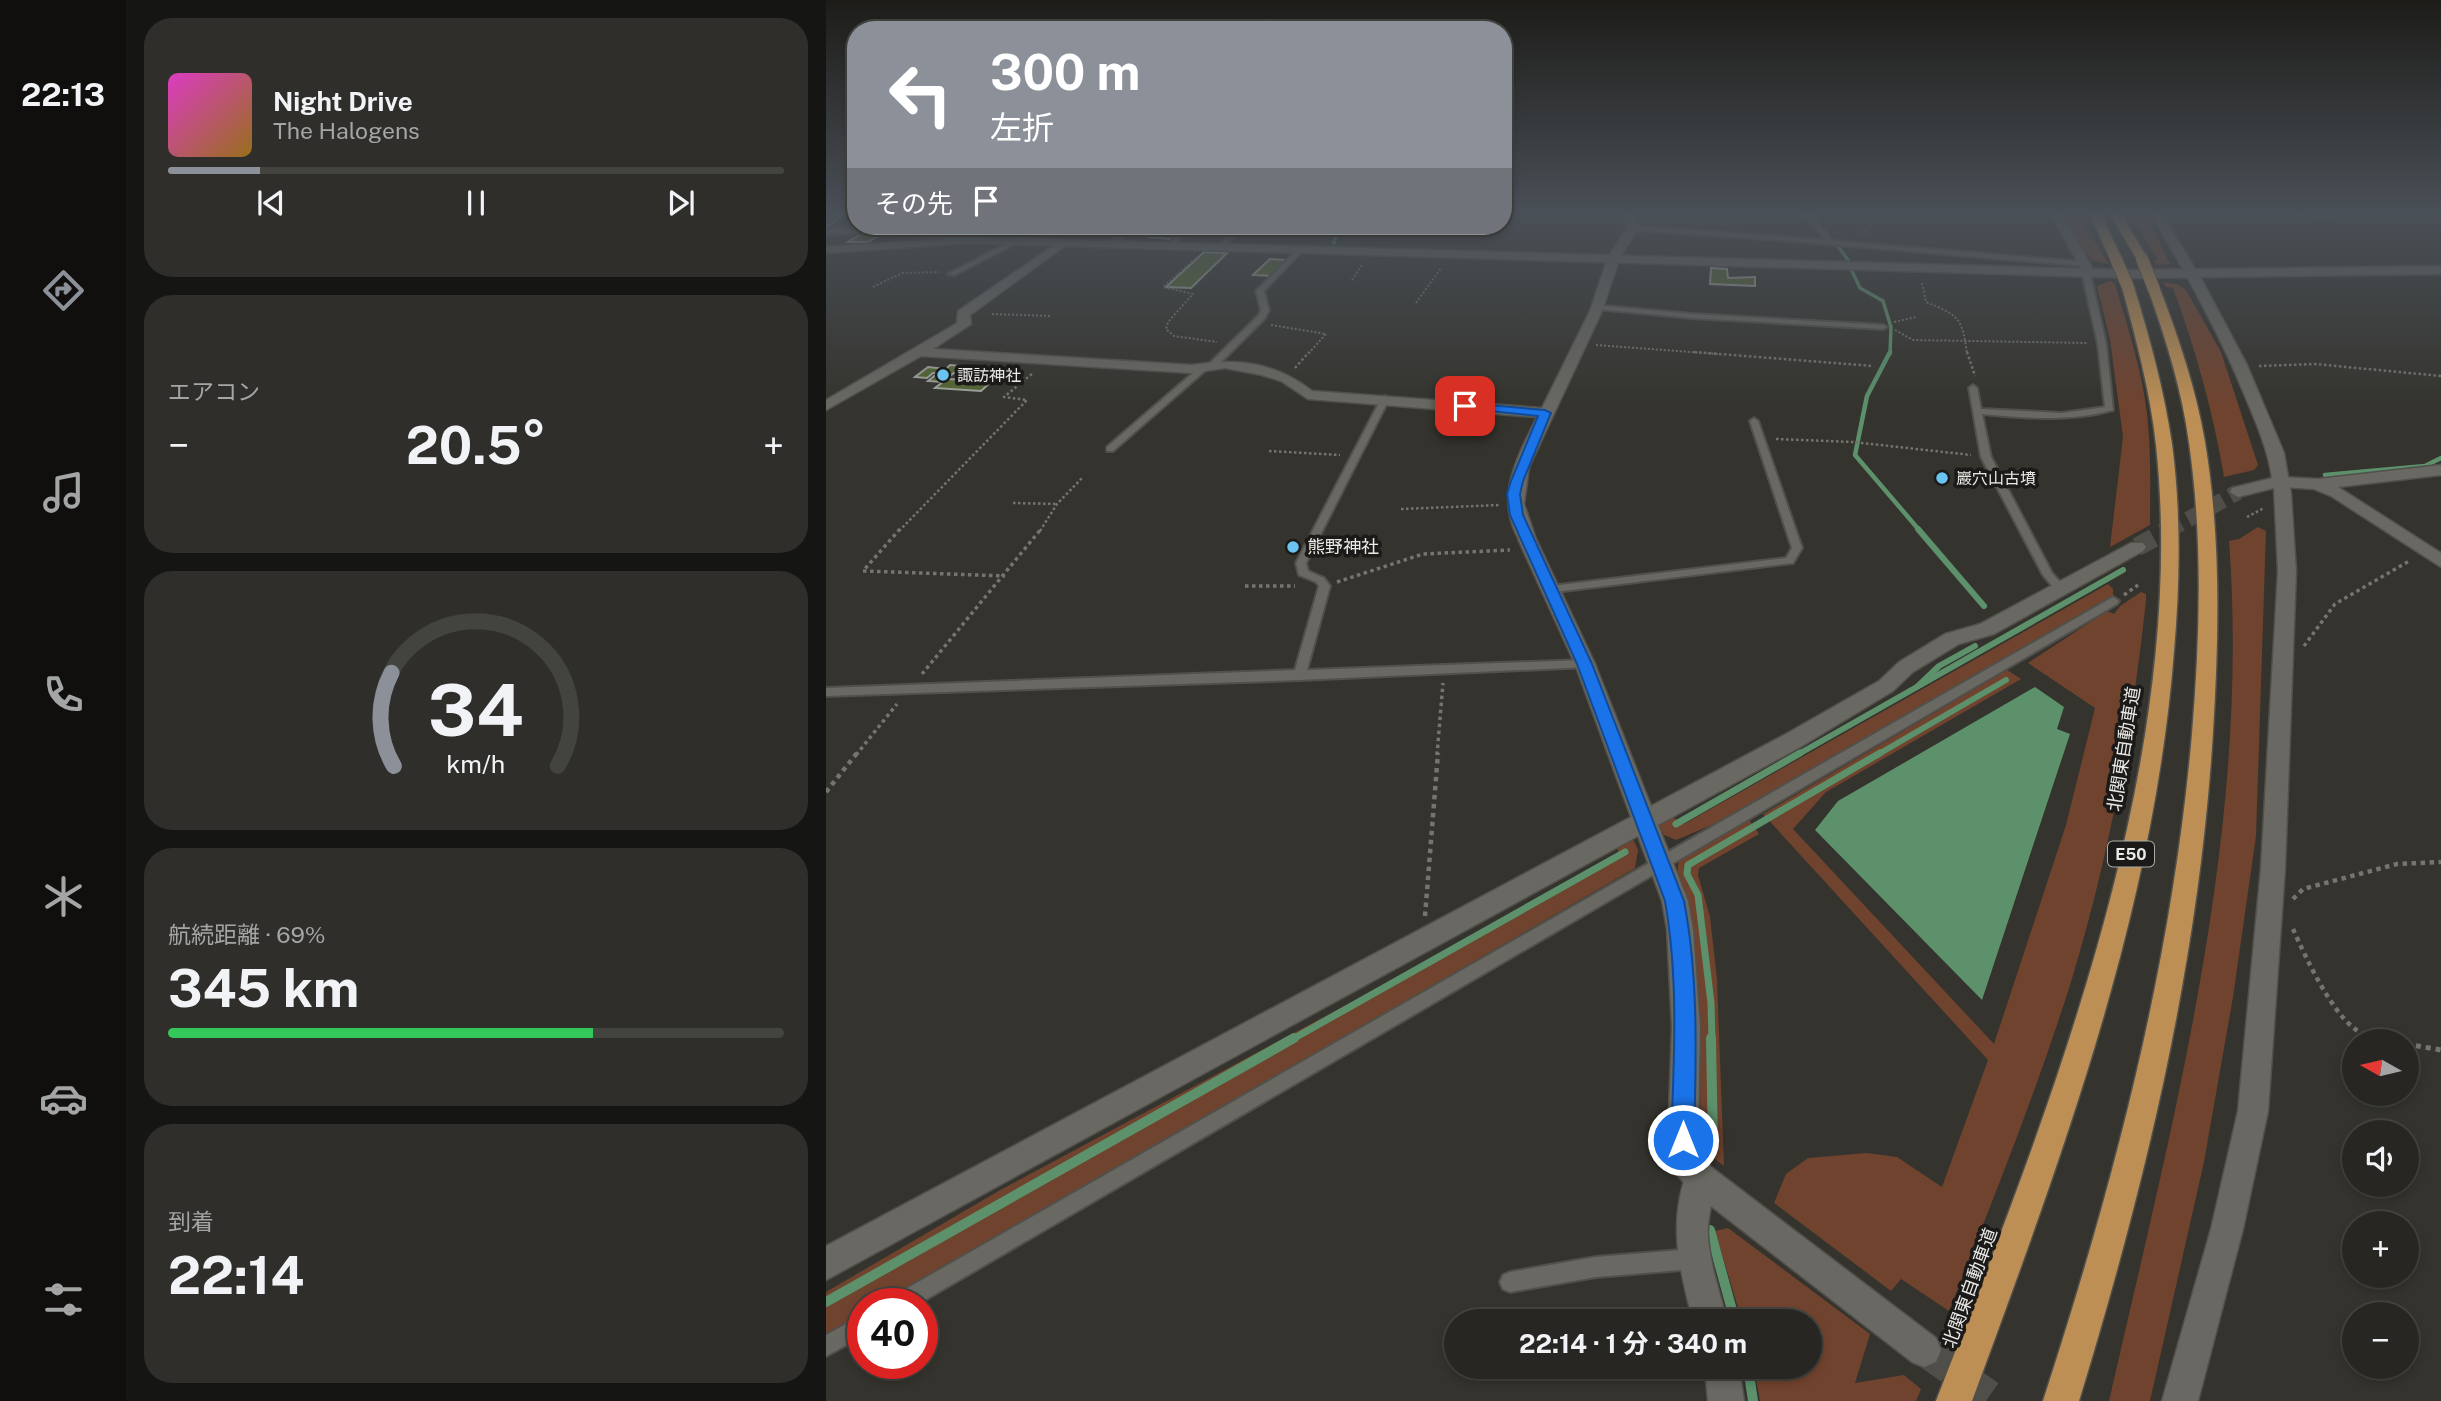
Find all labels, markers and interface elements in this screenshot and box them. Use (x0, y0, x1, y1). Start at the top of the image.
text: 300 m (990, 43, 1140, 101)
icon: left (875, 49, 966, 140)
text: 22:13 (21, 76, 105, 113)
text: Night Drive (273, 86, 413, 117)
text: 左折 (990, 109, 1054, 146)
text: The Halogens (273, 117, 420, 144)
icon: arrive (967, 182, 1005, 220)
icon: previous (252, 184, 290, 222)
icon: pause (457, 184, 495, 222)
icon: next (662, 184, 700, 222)
text: その先 (875, 188, 953, 219)
icon: directions (39, 266, 88, 315)
place label: 諏訪神社 (957, 366, 1021, 385)
marker: 諏訪神社 (935, 367, 951, 383)
pin (1435, 376, 1495, 436)
text: エアコン (168, 378, 260, 405)
icon: arrive (1446, 387, 1484, 425)
text: 20.5° (406, 415, 546, 476)
text: − (168, 423, 189, 468)
text: + (763, 423, 784, 468)
icon: music (39, 468, 88, 517)
place label: 巖穴山古墳 (1956, 469, 2036, 488)
marker: 巖穴山古墳 (1934, 470, 1950, 486)
place label: 熊野神社 (1307, 536, 1379, 557)
marker: 熊野神社 (1285, 539, 1301, 555)
text: 34 (428, 668, 524, 753)
icon: phone (39, 670, 88, 719)
street label: 北関東自動車道 (2103, 685, 2144, 813)
text: km/h (447, 749, 505, 779)
road number: E50 (2108, 842, 2154, 866)
icon: climate (39, 872, 88, 921)
text: 航続距離 · 69% (168, 921, 326, 948)
text: 345 km (168, 958, 359, 1019)
north arrow (2342, 1029, 2418, 1106)
map controls (2342, 1029, 2419, 1379)
icon: car (39, 1074, 88, 1123)
position arrow (1646, 1103, 1720, 1177)
button: sound (2342, 1120, 2419, 1197)
text: 到着 (168, 1208, 214, 1235)
button: + (2342, 1211, 2419, 1288)
street label: 北関東自動車道 (1938, 1225, 2001, 1351)
text: 22:14 (168, 1245, 304, 1306)
icon: filters (39, 1275, 88, 1324)
speed limit sign: 40 (847, 1288, 938, 1379)
button: − (2342, 1302, 2419, 1379)
text: 22:14 · 1 分 · 340 m (1519, 1328, 1747, 1359)

